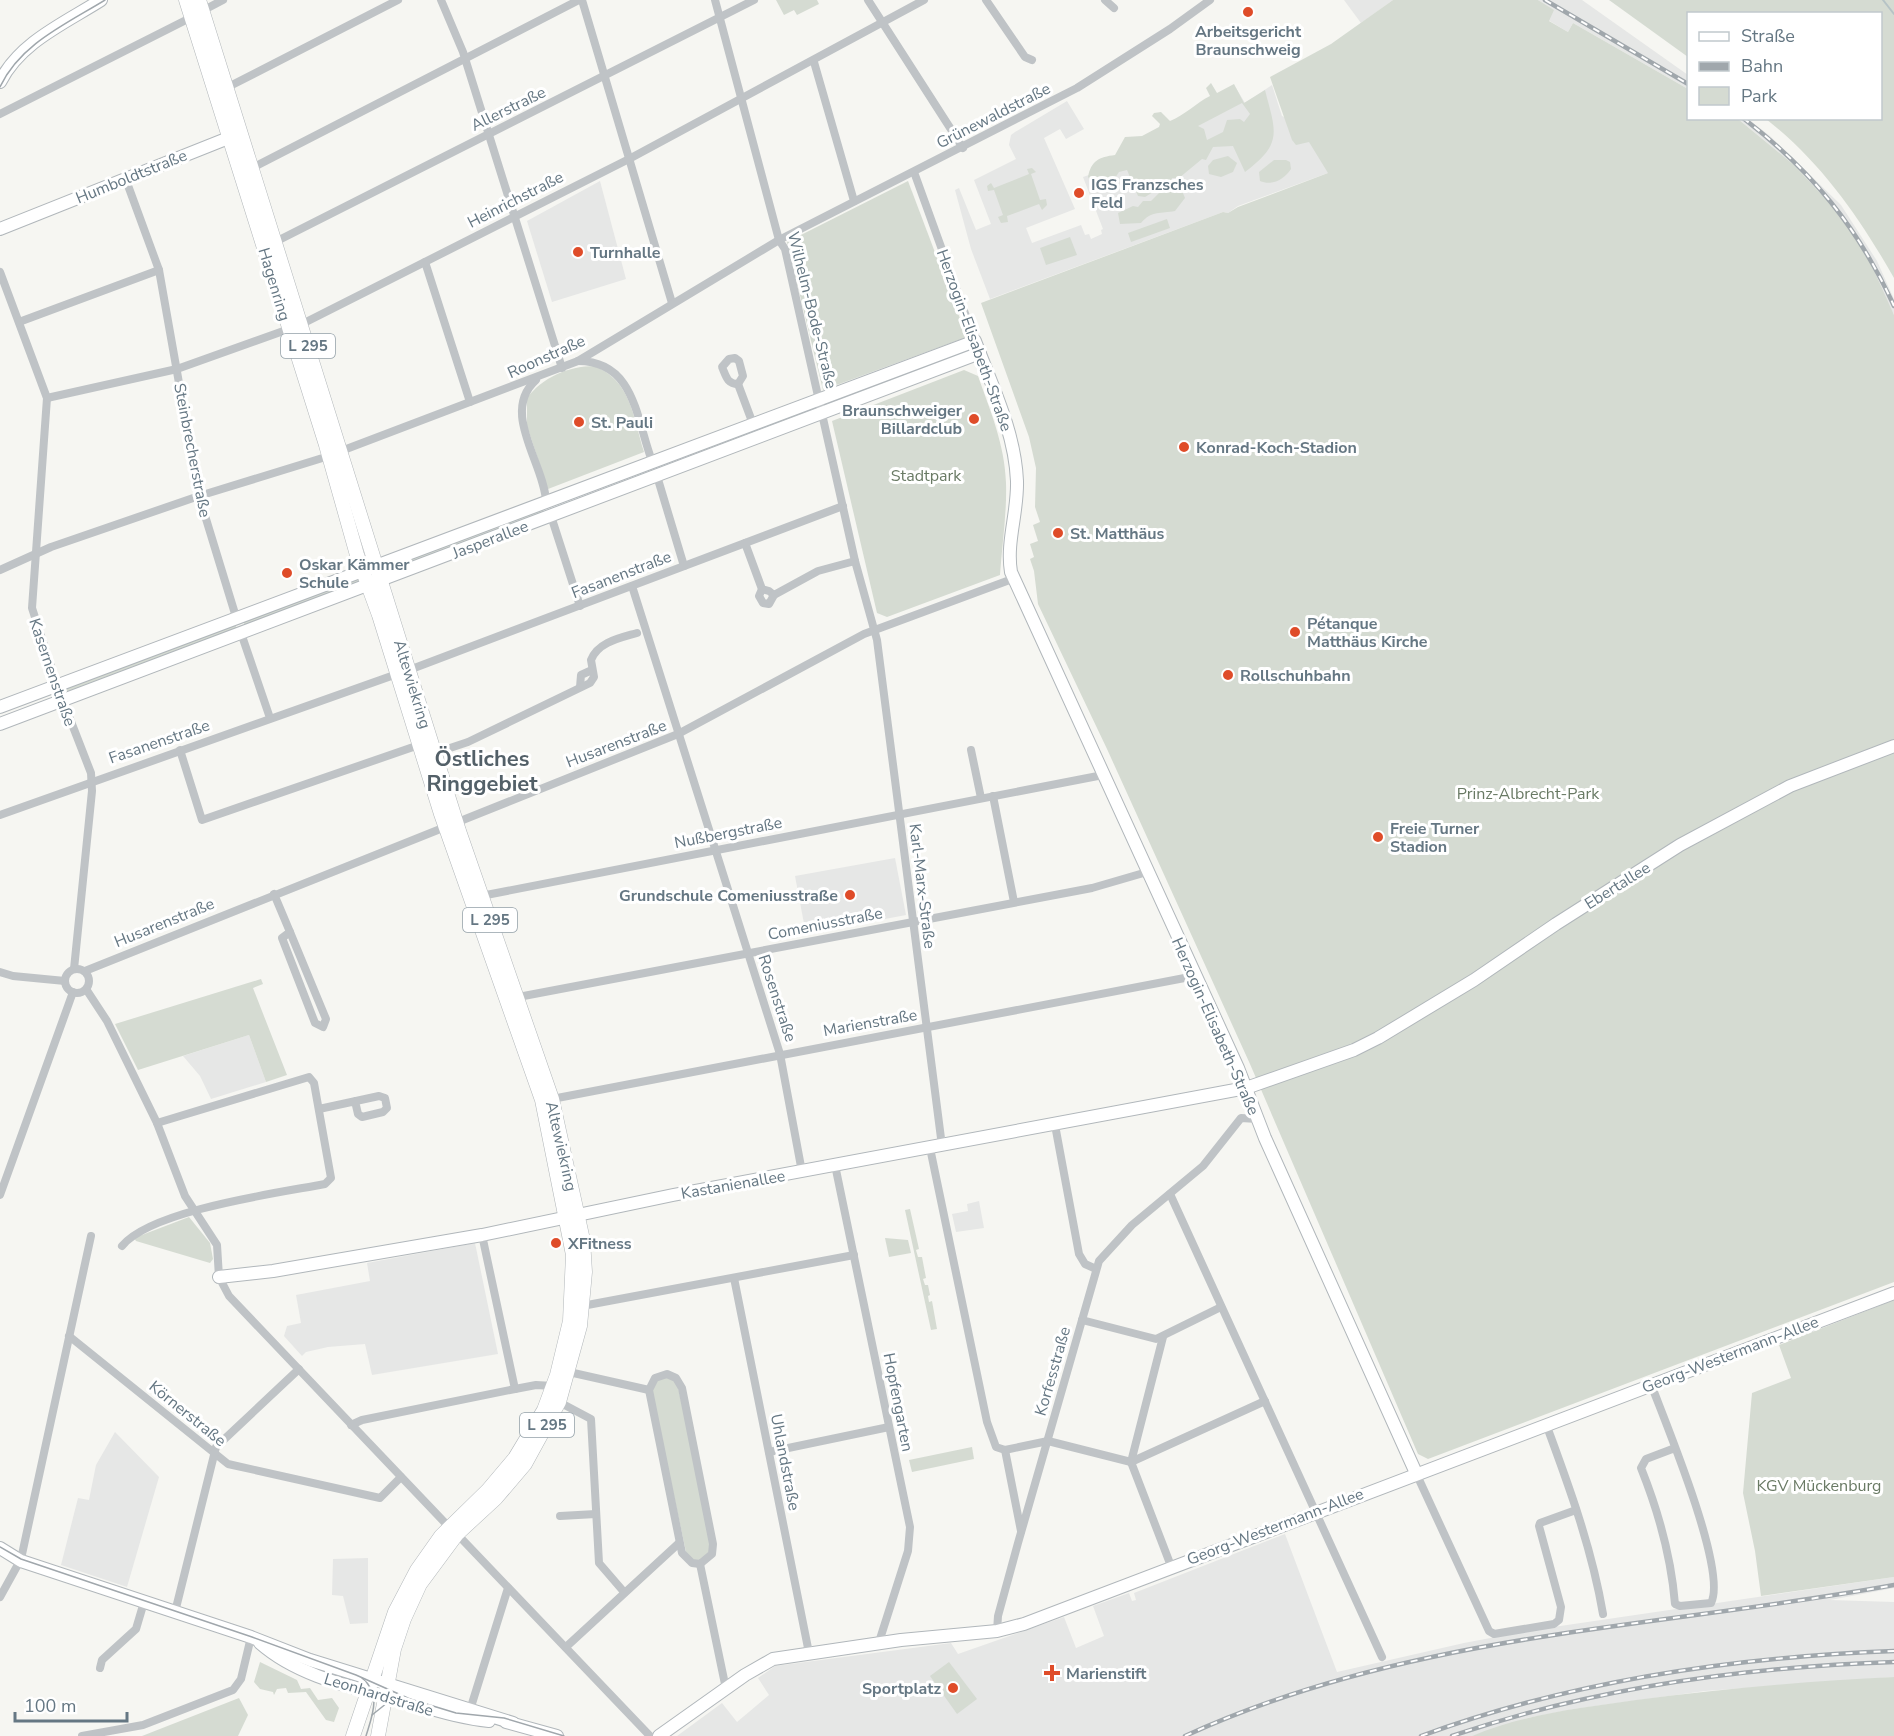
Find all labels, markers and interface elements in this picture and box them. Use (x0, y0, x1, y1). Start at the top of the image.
marker: Arbeitsgericht Braunschweig (1241, 5, 1255, 19)
legend (1687, 12, 1882, 120)
place label: Arbeitsgericht Braunschweig (1195, 21, 1302, 61)
text: Straße (1741, 24, 1795, 48)
text: Bahn (1741, 54, 1783, 78)
street label: Grünewaldstraße (933, 78, 1054, 154)
street label: Allerstraße (467, 81, 550, 137)
text: Park (1741, 84, 1778, 108)
street label: Humboldtstraße (72, 145, 190, 209)
street label: Heinrichstraße (464, 166, 567, 234)
place label: IGS Franzsches Feld (1091, 174, 1204, 214)
marker: IGS Franzsches Feld (1072, 186, 1086, 200)
street label: Wilhelm-Bode-Straße (782, 229, 842, 391)
place label: Turnhalle (590, 242, 661, 264)
street label: Hagenring (252, 245, 296, 324)
marker: Turnhalle (571, 245, 585, 259)
street label: Herzogin-Elisabeth-Straße (931, 246, 1017, 434)
street label: Roonstraße (504, 330, 589, 384)
road number: L 295 (281, 334, 335, 358)
street label: Steinbrecherstraße (168, 381, 216, 519)
place label: Braunschweiger Billardclub (842, 400, 963, 440)
place label: St. Pauli (591, 412, 653, 434)
marker: Braunschweiger Billardclub (967, 412, 981, 426)
marker: St. Pauli (572, 415, 586, 429)
place label: Konrad-Koch-Stadion (1196, 437, 1357, 459)
marker: Konrad-Koch-Stadion (1177, 440, 1191, 454)
park label: Stadtpark (891, 465, 962, 487)
street label: Jasperallee (448, 515, 532, 565)
place label: St. Matthäus (1070, 523, 1165, 545)
marker: St. Matthäus (1051, 526, 1065, 540)
street label: Fasanenstraße (568, 546, 675, 604)
place label: Oskar Kämmer Schule (299, 554, 410, 594)
marker: Oskar Kämmer Schule (280, 566, 294, 580)
place label: Pétanque Matthäus Kirche (1307, 613, 1428, 653)
street label: Kasernenstraße (23, 615, 81, 729)
marker: Pétanque Matthäus Kirche (1288, 625, 1302, 639)
street label: Altewiekring (388, 637, 436, 731)
place label: Rollschuhbahn (1240, 665, 1351, 687)
marker: Rollschuhbahn (1221, 668, 1235, 682)
street label: Fasanenstraße (106, 714, 213, 770)
street label: Husarenstraße (563, 715, 670, 773)
district label: Östliches Ringgebiet (426, 744, 538, 799)
park label: Prinz-Albrecht-Park (1457, 783, 1600, 805)
street label: Nußbergstraße (672, 812, 784, 854)
place label: Freie Turner Stadion (1390, 818, 1480, 858)
street label: Karl-Marx-Straße (903, 822, 941, 950)
marker: Freie Turner Stadion (1371, 830, 1385, 844)
street label: Ebertallee (1580, 857, 1655, 915)
place label: Grundschule Comeniusstraße (619, 885, 838, 907)
marker: Grundschule Comeniusstraße (843, 888, 857, 902)
street label: Husarenstraße (111, 893, 218, 953)
street label: Comeniusstraße (766, 902, 884, 946)
road number: L 295 (463, 908, 517, 932)
street label: Herzogin-Elisabeth-Straße (1166, 934, 1264, 1119)
street label: Rosenstraße (753, 952, 801, 1045)
street label: Marienstraße (822, 1004, 919, 1042)
street label: Altewiekring (540, 1099, 582, 1193)
street label: Kastanienallee (679, 1165, 787, 1205)
place label: XFitness (567, 1233, 632, 1255)
marker: XFitness (549, 1236, 563, 1250)
street label: Georg-Westermann-Allee (1639, 1311, 1822, 1399)
street label: Korfesstraße (1030, 1324, 1076, 1418)
street label: Hopfengarten (878, 1351, 918, 1453)
street label: Körnerstraße (144, 1376, 231, 1452)
street label: Uhlandstraße (765, 1412, 805, 1512)
road number: L 295 (520, 1413, 574, 1437)
park label: KGV Mückenburg (1757, 1475, 1881, 1497)
street label: Georg-Westermann-Allee (1184, 1483, 1367, 1571)
place label: Marienstift (1066, 1663, 1147, 1685)
marker: Marienstift (1043, 1664, 1061, 1682)
street label: Leonhardstraße (321, 1668, 436, 1722)
place label: Sportplatz (862, 1678, 941, 1700)
marker: Sportplatz (946, 1681, 960, 1695)
scale bar (15, 1685, 128, 1723)
text: 100 m (24, 1694, 76, 1718)

